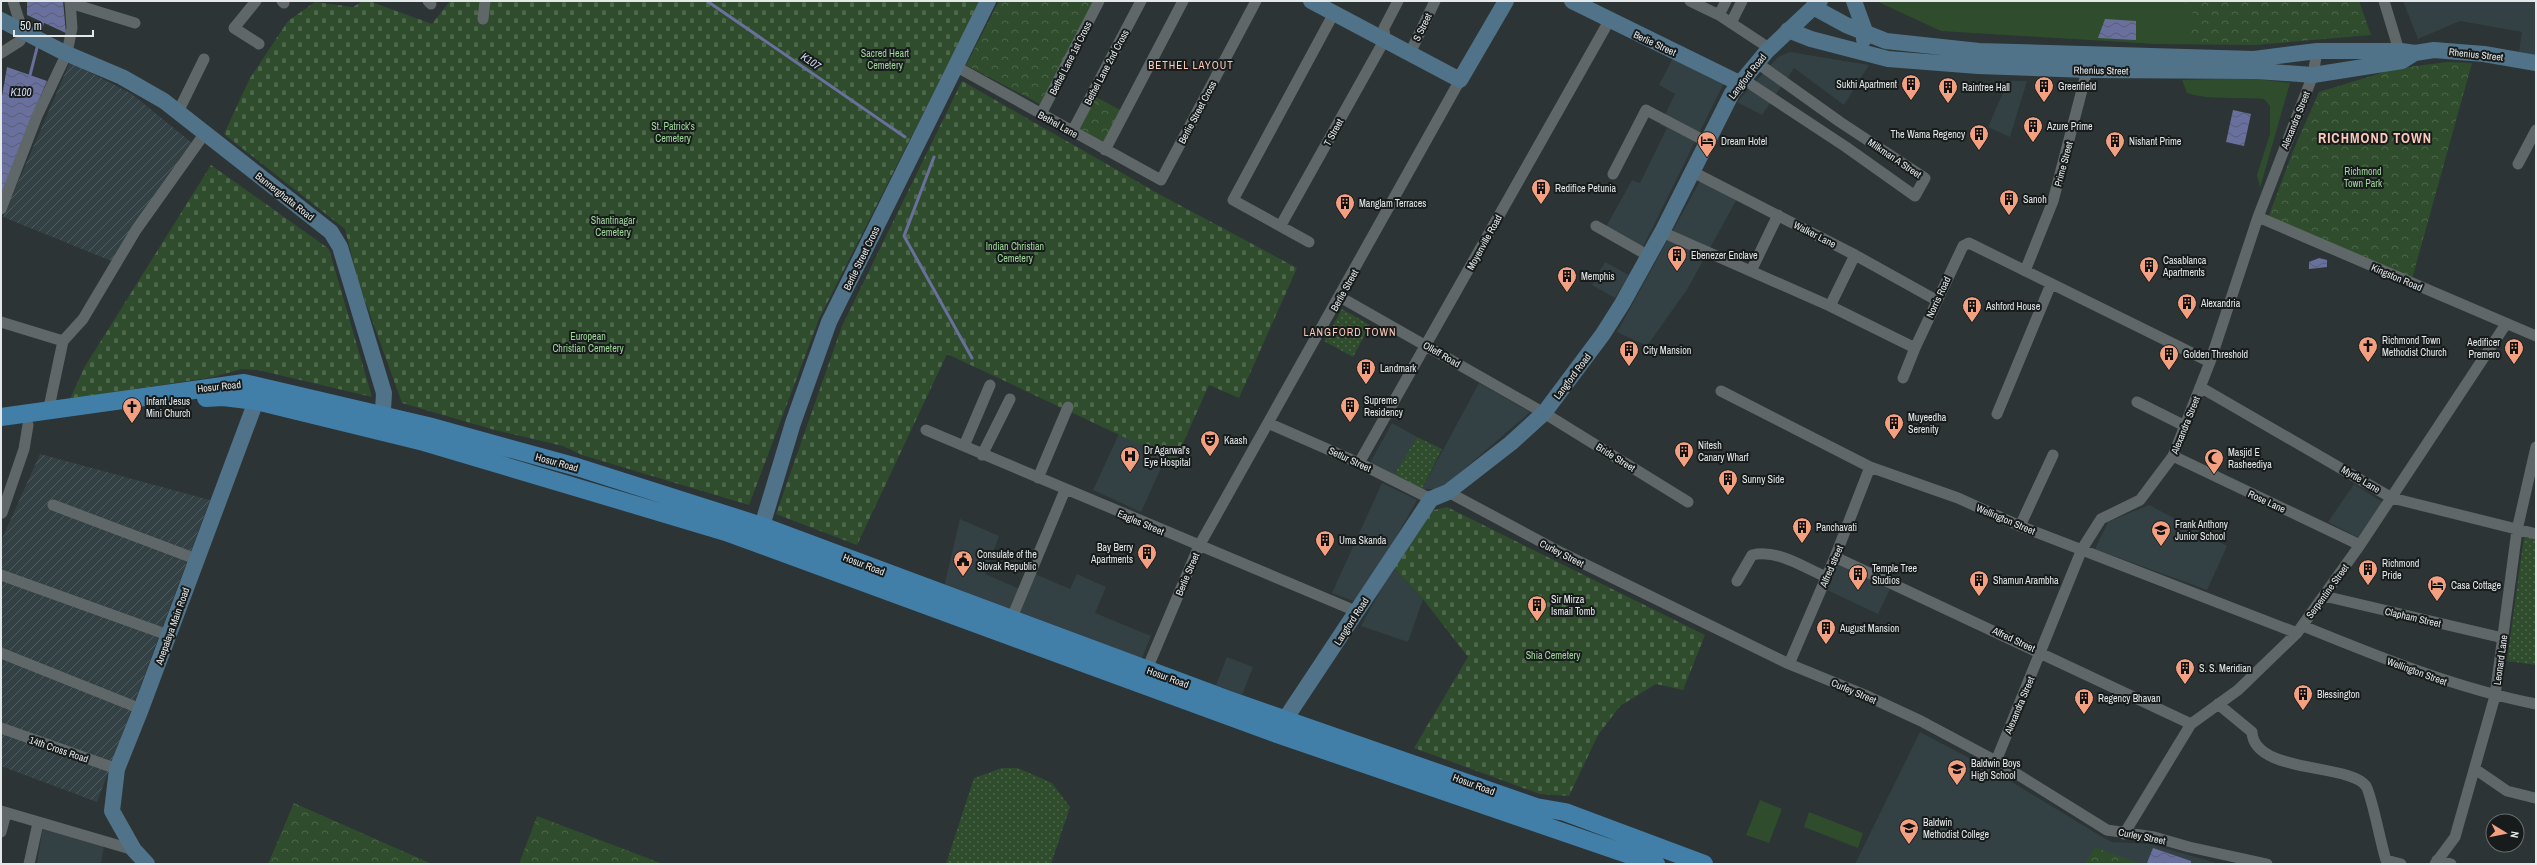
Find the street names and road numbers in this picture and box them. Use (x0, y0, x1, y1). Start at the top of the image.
street label: S Street (1410, 10, 1435, 43)
street label: Bethel Lane 1st Cross (1046, 19, 1095, 97)
street label: Bethel Lane 2nd Cross (1081, 27, 1132, 107)
street label: Berlie Street (1631, 28, 1679, 59)
street label: Rhenius Street (2448, 45, 2505, 64)
street label: Langford Road (1726, 51, 1769, 102)
street label: Rhenius Street (2074, 64, 2129, 77)
street label: Berlie Street Cross (1175, 79, 1219, 146)
street label: Alexandra Street (2278, 89, 2313, 152)
street label: Bethel Lane (1035, 108, 1080, 141)
street label: T Street (1321, 116, 1347, 148)
street label: Milkman A Street (1865, 136, 1925, 182)
street label: Prime Street (2051, 140, 2076, 188)
street label: Bannerghatta Road (253, 169, 317, 223)
street label: Moyenville Road (1464, 212, 1505, 272)
street label: Walker Lane (1791, 218, 1838, 251)
street label: Berlie Street Cross (840, 224, 882, 292)
street label: Kingston Road (2369, 261, 2424, 294)
street label: Berlie Street (1328, 267, 1362, 313)
street label: Norris Road (1923, 274, 1954, 320)
street label: Olleff Road (1421, 339, 1463, 370)
street label: Langford Road (1551, 351, 1594, 402)
street label: Hosur Road (197, 378, 241, 395)
street label: Alexandra Street (2168, 394, 2203, 457)
street label: Bride Street (1594, 440, 1638, 475)
street label: Setlur Street (1326, 444, 1374, 475)
street label: Hosur Road (534, 450, 580, 475)
street label: Myrtle Lane (2339, 463, 2383, 496)
street label: Rose Lane (2246, 487, 2288, 516)
street label: Wellington Street (1974, 501, 2038, 538)
street label: Eagles Street (1116, 507, 1167, 538)
street label: Curley Street (1538, 537, 1587, 570)
street label: Alfred street (1816, 543, 1846, 590)
street label: Berlie Street (1173, 550, 1203, 598)
street label: Hosur Road (841, 551, 887, 578)
street label: Serpentine Street (2303, 561, 2352, 621)
street label: Anepalaya Main Road (152, 586, 192, 667)
street label: Langford Road (1331, 595, 1372, 648)
street label: Clapham Street (2384, 605, 2443, 630)
street label: Alfred Street (1989, 624, 2038, 655)
street label: Leonard Lane (2491, 634, 2511, 686)
street label: Wellington Street (2385, 655, 2449, 689)
street label: Hosur Road (1145, 664, 1191, 691)
street label: Alexandra Street (2001, 674, 2038, 737)
street label: Curley Street (1829, 676, 1879, 707)
street label: 14th Cross Road (28, 733, 90, 766)
street label: Hosur Road (1451, 771, 1497, 798)
street label: Curley Street (2117, 826, 2167, 848)

